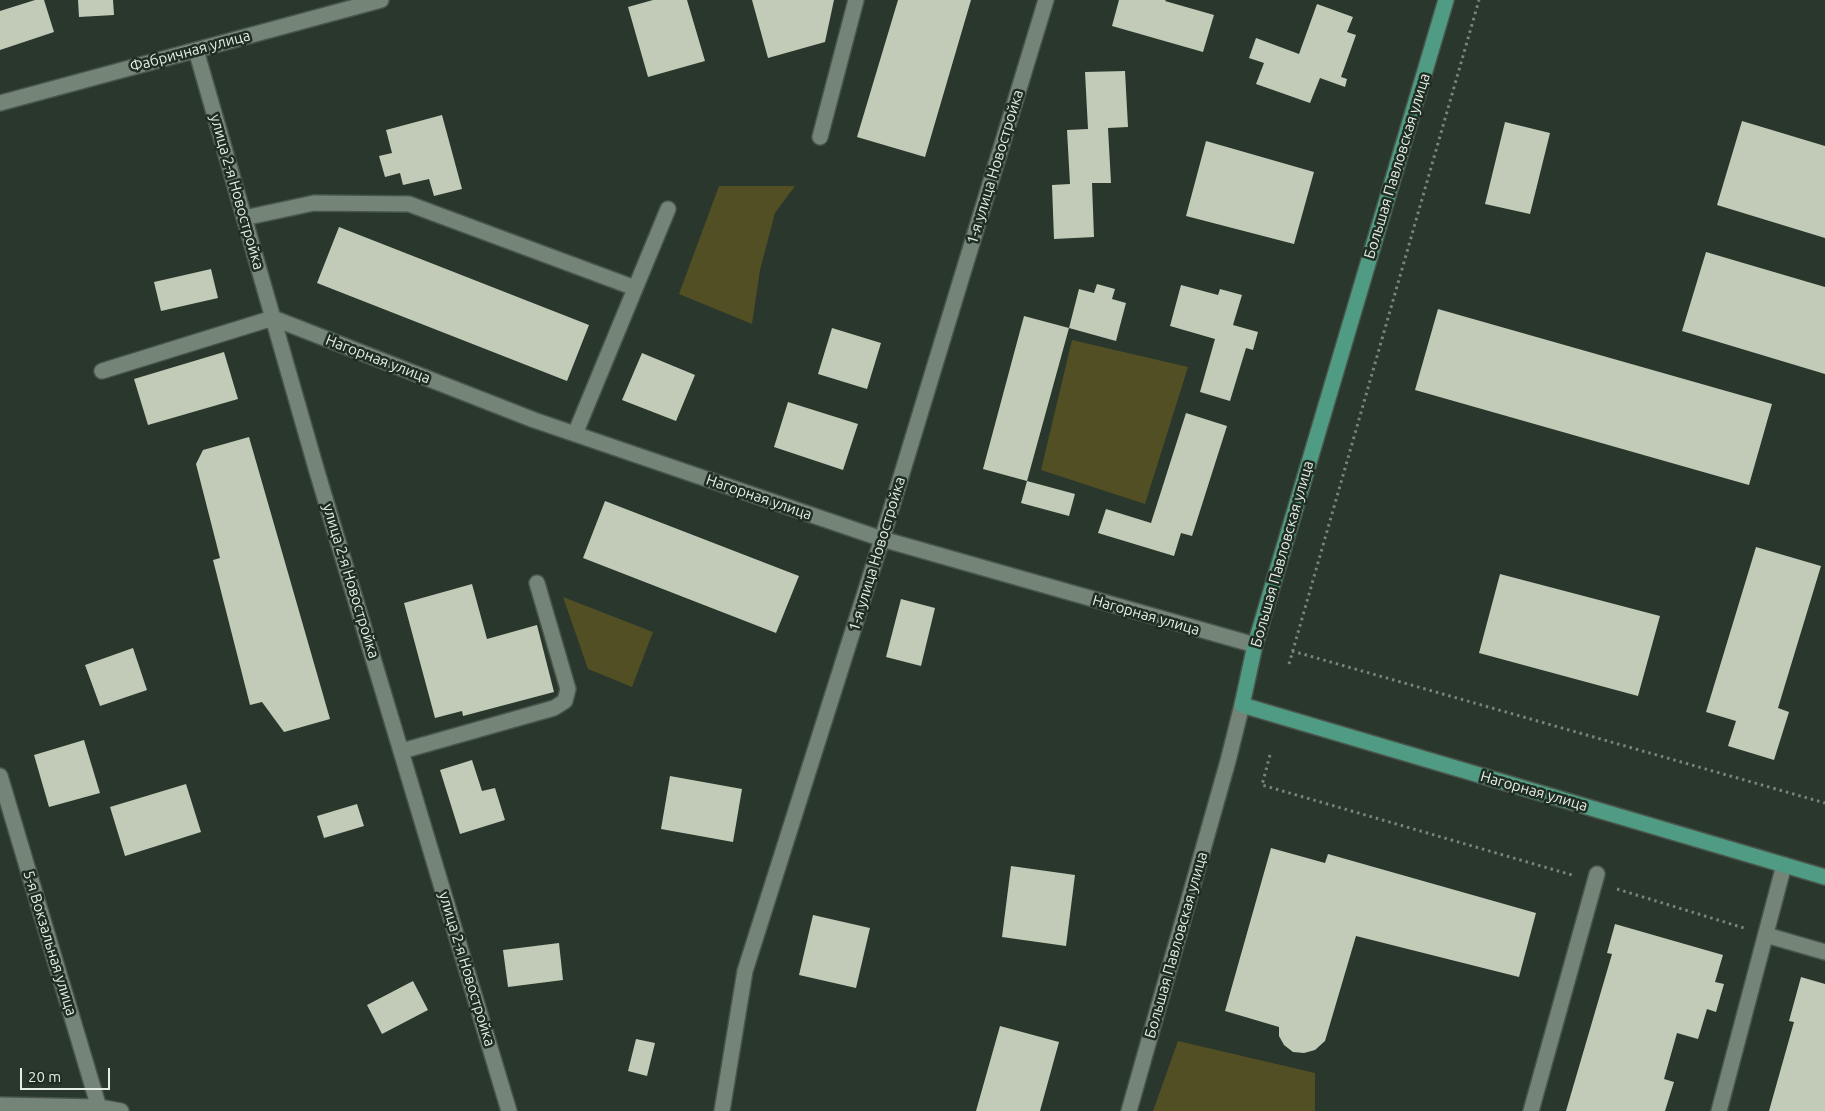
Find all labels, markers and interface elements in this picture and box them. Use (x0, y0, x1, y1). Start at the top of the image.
street label: Фабричная улица (128, 26, 252, 76)
street label: Большая Павловская улица (1360, 71, 1434, 261)
street label: 1-я улица Новостройка (963, 87, 1027, 247)
street label: улица 2-я Новостройка (206, 112, 268, 272)
street label: Нагорная улица (323, 331, 433, 387)
street label: Большая Павловская улица (1247, 459, 1317, 649)
street label: Нагорная улица (704, 470, 814, 524)
street label: 1-я улица Новостройка (845, 474, 909, 634)
street label: улица 2-я Новостройка (319, 501, 383, 661)
street label: Нагорная улица (1090, 591, 1202, 639)
street label: Нагорная улица (1478, 767, 1590, 815)
street label: Большая Павловская улица (1141, 850, 1211, 1040)
street label: 5-я Вокзальная улица (19, 868, 81, 1018)
street label: улица 2-я Новостройка (435, 889, 499, 1049)
scale bar (22, 1058, 112, 1090)
text: 20 m (28, 1068, 61, 1085)

